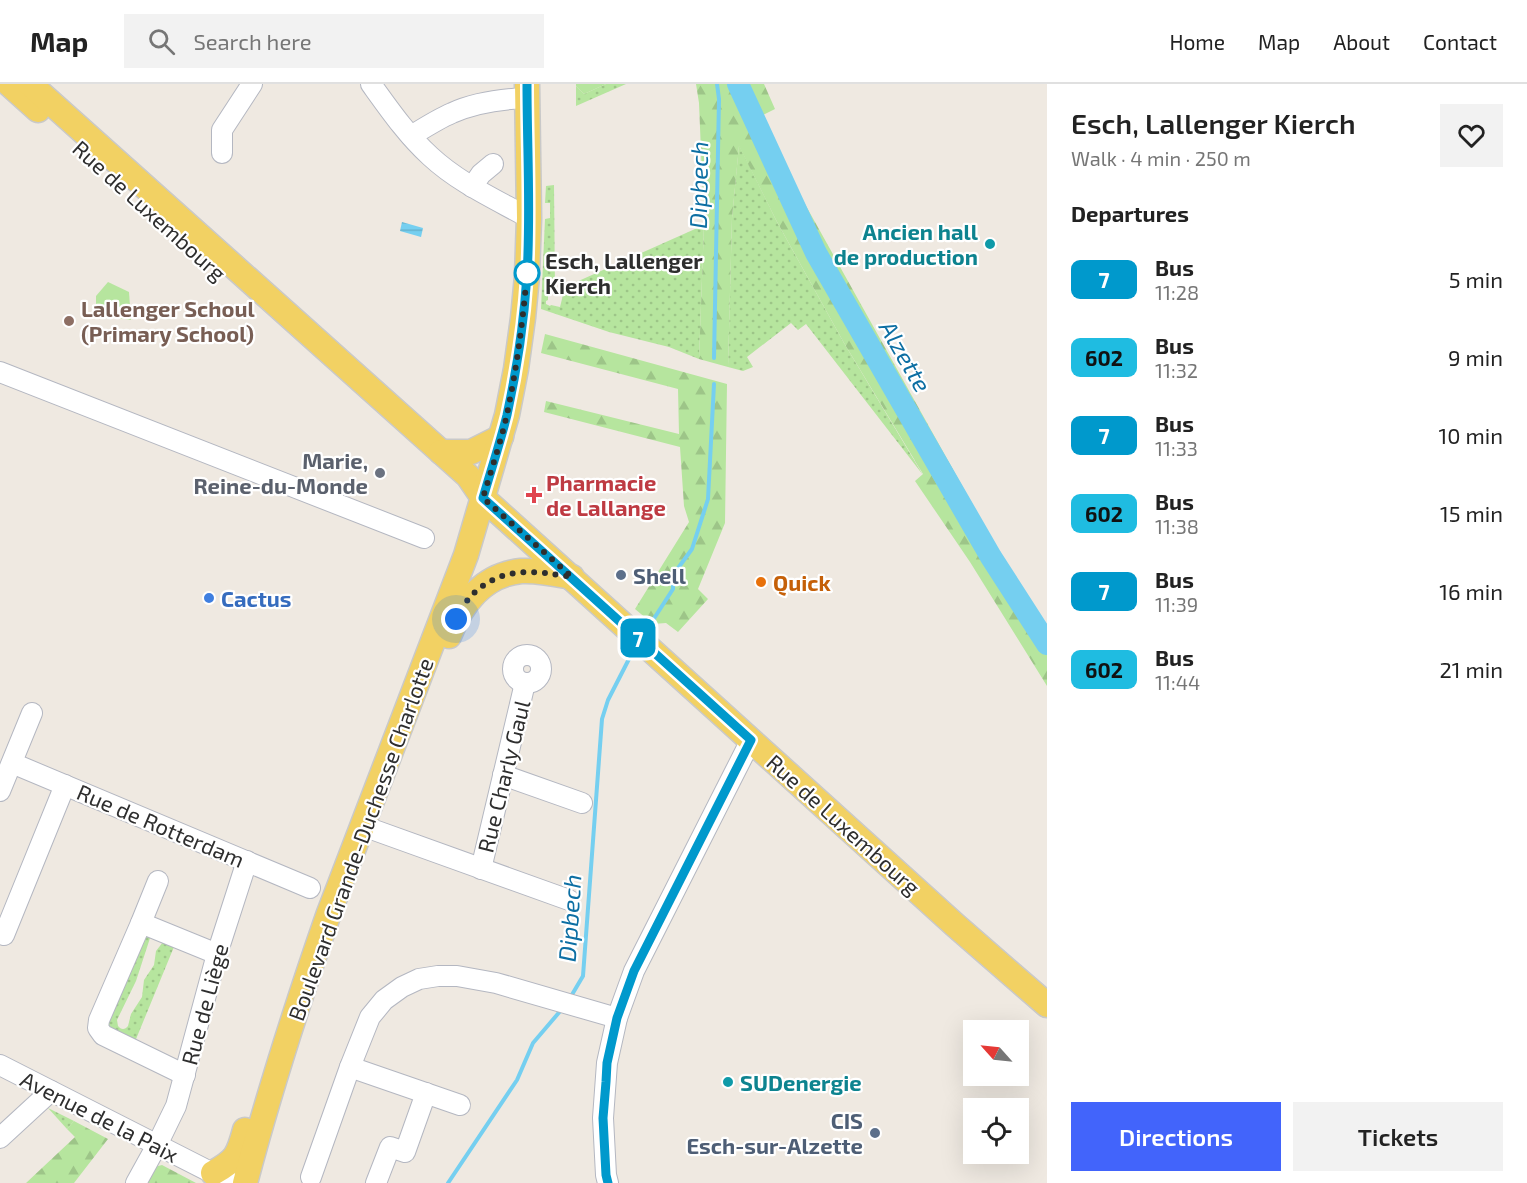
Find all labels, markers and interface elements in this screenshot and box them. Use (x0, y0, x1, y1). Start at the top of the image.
search box (124, 14, 544, 68)
text: Map (30, 24, 88, 58)
icon: search (145, 25, 178, 58)
text: Search here (193, 28, 312, 54)
text: Home (1169, 29, 1225, 54)
text: Map (1258, 29, 1300, 54)
text: About (1333, 29, 1390, 54)
text: Contact (1423, 29, 1497, 54)
button: heart (1440, 104, 1503, 167)
text: Esch, Lallenger Kierch (1071, 106, 1356, 140)
street label: Rue de Luxembourg (68, 134, 232, 286)
water label: Dipbech (683, 141, 713, 229)
text: Walk · 4 min · 250 m (1071, 146, 1251, 170)
text: Departures (1071, 200, 1189, 226)
place label: Ancien hall de production (834, 218, 979, 269)
marker: Ancien hall de production (983, 237, 997, 251)
place label: Esch, Lallenger Kierch (545, 247, 703, 298)
text: Bus (1155, 254, 1194, 280)
marker: Esch, Lallenger Kierch (514, 260, 540, 286)
text: 5 min (1449, 266, 1503, 292)
text: 7 (1098, 267, 1110, 292)
text: 11:28 (1155, 280, 1199, 304)
place label: Lallenger Schoul (Primary School) (81, 295, 256, 347)
marker: Lallenger Schoul (Primary School) (62, 314, 76, 328)
water label: Alzette (873, 314, 938, 397)
text: Bus (1155, 332, 1194, 358)
text: 9 min (1448, 344, 1503, 370)
text: 602 (1085, 345, 1123, 370)
text: 11:32 (1155, 358, 1198, 382)
text: Bus (1155, 410, 1194, 436)
text: 10 min (1439, 422, 1503, 448)
text: 7 (1098, 423, 1110, 448)
text: 11:33 (1155, 436, 1198, 460)
place label: Marie, Reine-du-Monde (194, 447, 368, 498)
marker: Marie, Reine-du-Monde (373, 466, 387, 480)
place label: Pharmacie de Lallange (546, 469, 666, 520)
marker: Pharmacie de Lallange (527, 488, 541, 502)
text: Bus (1155, 488, 1194, 514)
text: 15 min (1440, 500, 1503, 526)
text: 602 (1085, 501, 1123, 526)
text: 11:38 (1155, 514, 1199, 538)
place label: Shell (633, 562, 687, 588)
text: Bus (1155, 566, 1194, 592)
marker: Shell (614, 568, 628, 582)
place label: Quick (773, 569, 831, 596)
marker: Quick (754, 575, 768, 589)
text: 16 min (1439, 578, 1503, 604)
text: 7 (1098, 579, 1110, 604)
place label: Cactus (221, 585, 291, 611)
marker: Cactus (202, 591, 216, 605)
text: 11:39 (1155, 592, 1198, 616)
your location (441, 604, 471, 634)
line badge: 7 (618, 618, 658, 658)
text: 7 (632, 626, 644, 651)
text: Bus (1155, 644, 1194, 670)
street label: Boulevard Grande-Duchesse Charlotte (282, 654, 438, 1024)
text: 21 min (1439, 656, 1503, 682)
text: 602 (1085, 657, 1123, 682)
text: 11:44 (1155, 670, 1200, 694)
street label: Rue Charly Gaul (471, 697, 535, 855)
street label: Rue de Luxembourg (762, 748, 926, 900)
street label: Rue de Rotterdam (73, 778, 249, 872)
water label: Dipbech (551, 873, 587, 963)
street label: Rue de Liège (175, 940, 233, 1068)
north arrow (963, 1020, 1029, 1086)
map controls (963, 1020, 1029, 1164)
street label: Avenue de la Paix (17, 1065, 184, 1167)
place label: SUDenergie (740, 1069, 862, 1095)
marker: SUDenergie (721, 1075, 735, 1089)
button: locate (963, 1098, 1029, 1164)
button: Directions (1071, 1102, 1281, 1171)
button: Tickets (1293, 1102, 1503, 1171)
place label: CIS Esch-sur-Alzette (686, 1107, 863, 1158)
marker: CIS Esch-sur-Alzette (868, 1126, 882, 1140)

